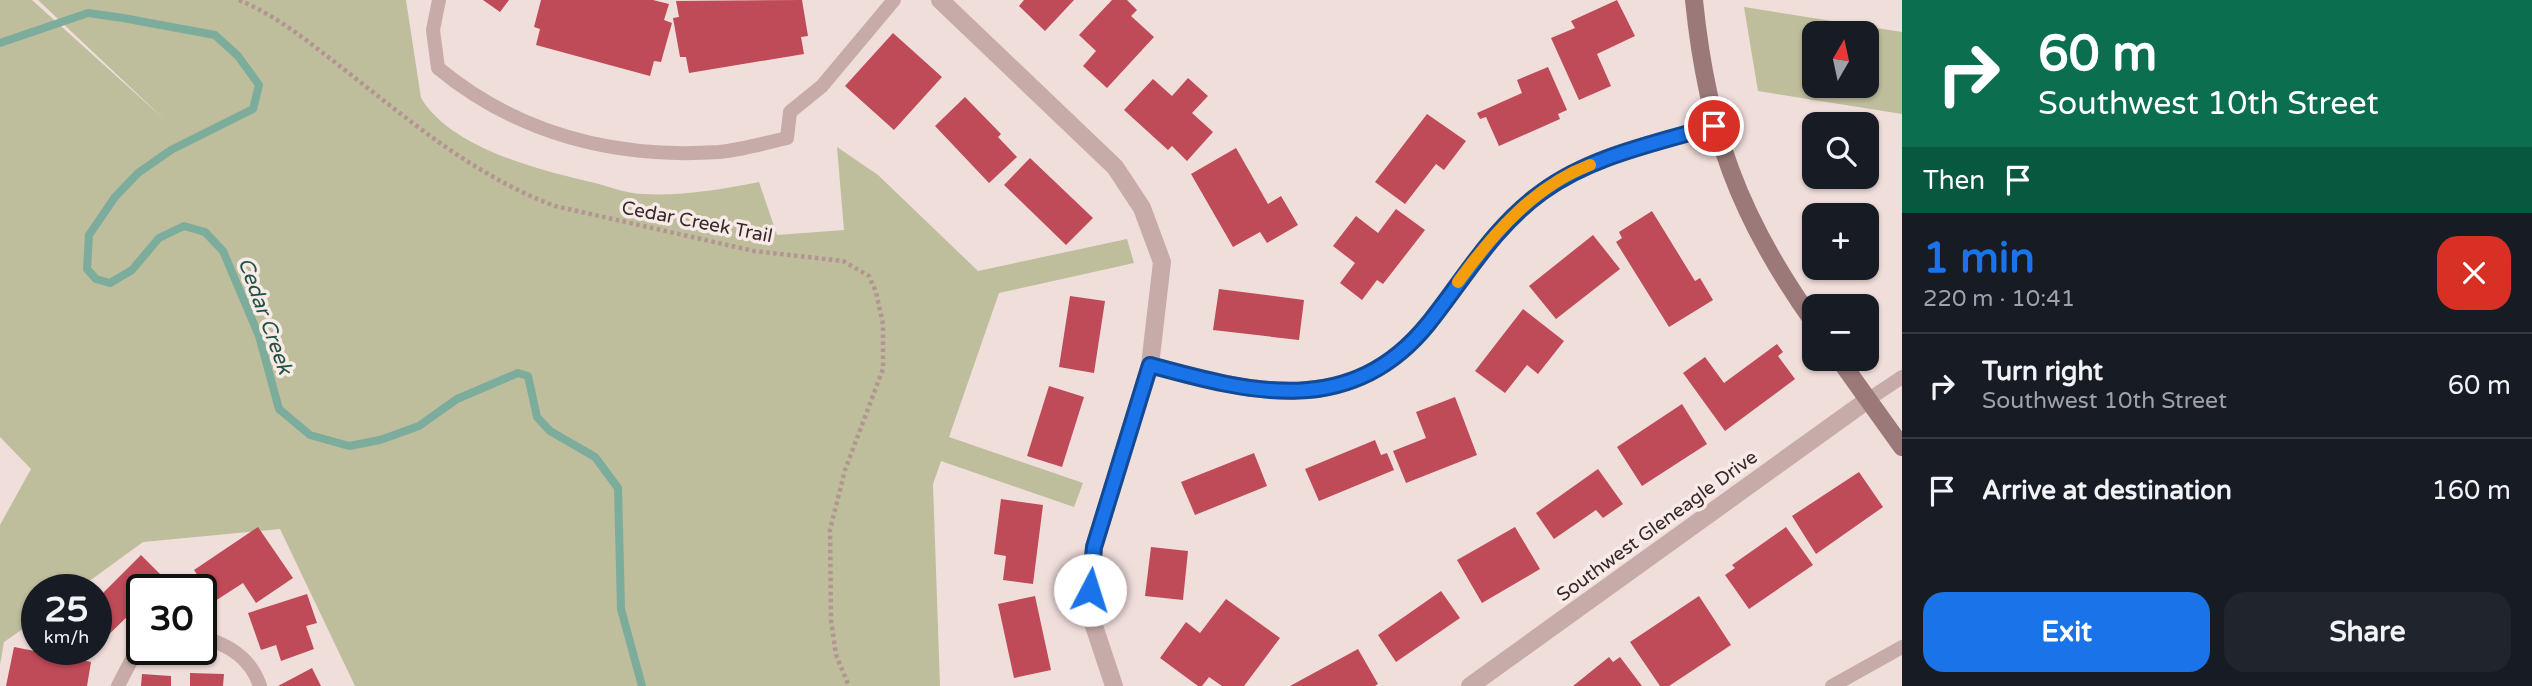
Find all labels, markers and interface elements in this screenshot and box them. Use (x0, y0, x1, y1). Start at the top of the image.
north arrow (1802, 21, 1880, 98)
map controls (1802, 21, 1879, 371)
text: 60 m (2038, 25, 2157, 84)
icon: right (1923, 28, 2014, 119)
text: Southwest 10th Street (2038, 85, 2379, 123)
pin (1684, 96, 1744, 156)
icon: arrive (1695, 107, 1733, 145)
button: search (1802, 112, 1879, 189)
icon: arrive (1999, 161, 2037, 199)
text: Then (1923, 165, 1985, 196)
street label: Cedar Creek Trail (620, 197, 774, 247)
button: + (1802, 203, 1879, 280)
text: 1 min (1923, 233, 2035, 284)
button: close (2437, 236, 2511, 310)
water label: Cedar Creek (232, 254, 298, 379)
text: 220 m · 10:41 (1923, 285, 2075, 313)
button: − (1802, 294, 1879, 371)
text: Turn right (1982, 356, 2103, 387)
icon: right (1923, 367, 1961, 405)
text: 60 m (2448, 370, 2511, 401)
text: Southwest 10th Street (1982, 387, 2227, 415)
street label: Southwest Gleneagle Drive (1552, 446, 1762, 606)
icon: arrive (1923, 472, 1961, 510)
text: Arrive at destination (1982, 475, 2232, 506)
text: 160 m (2431, 475, 2511, 506)
position arrow (1053, 553, 1127, 627)
speed limit sign: 30 (126, 574, 217, 665)
text: 25 (45, 589, 88, 631)
button: Exit (1923, 592, 2210, 672)
button: Share (2224, 592, 2511, 672)
text: km/h (44, 626, 89, 648)

